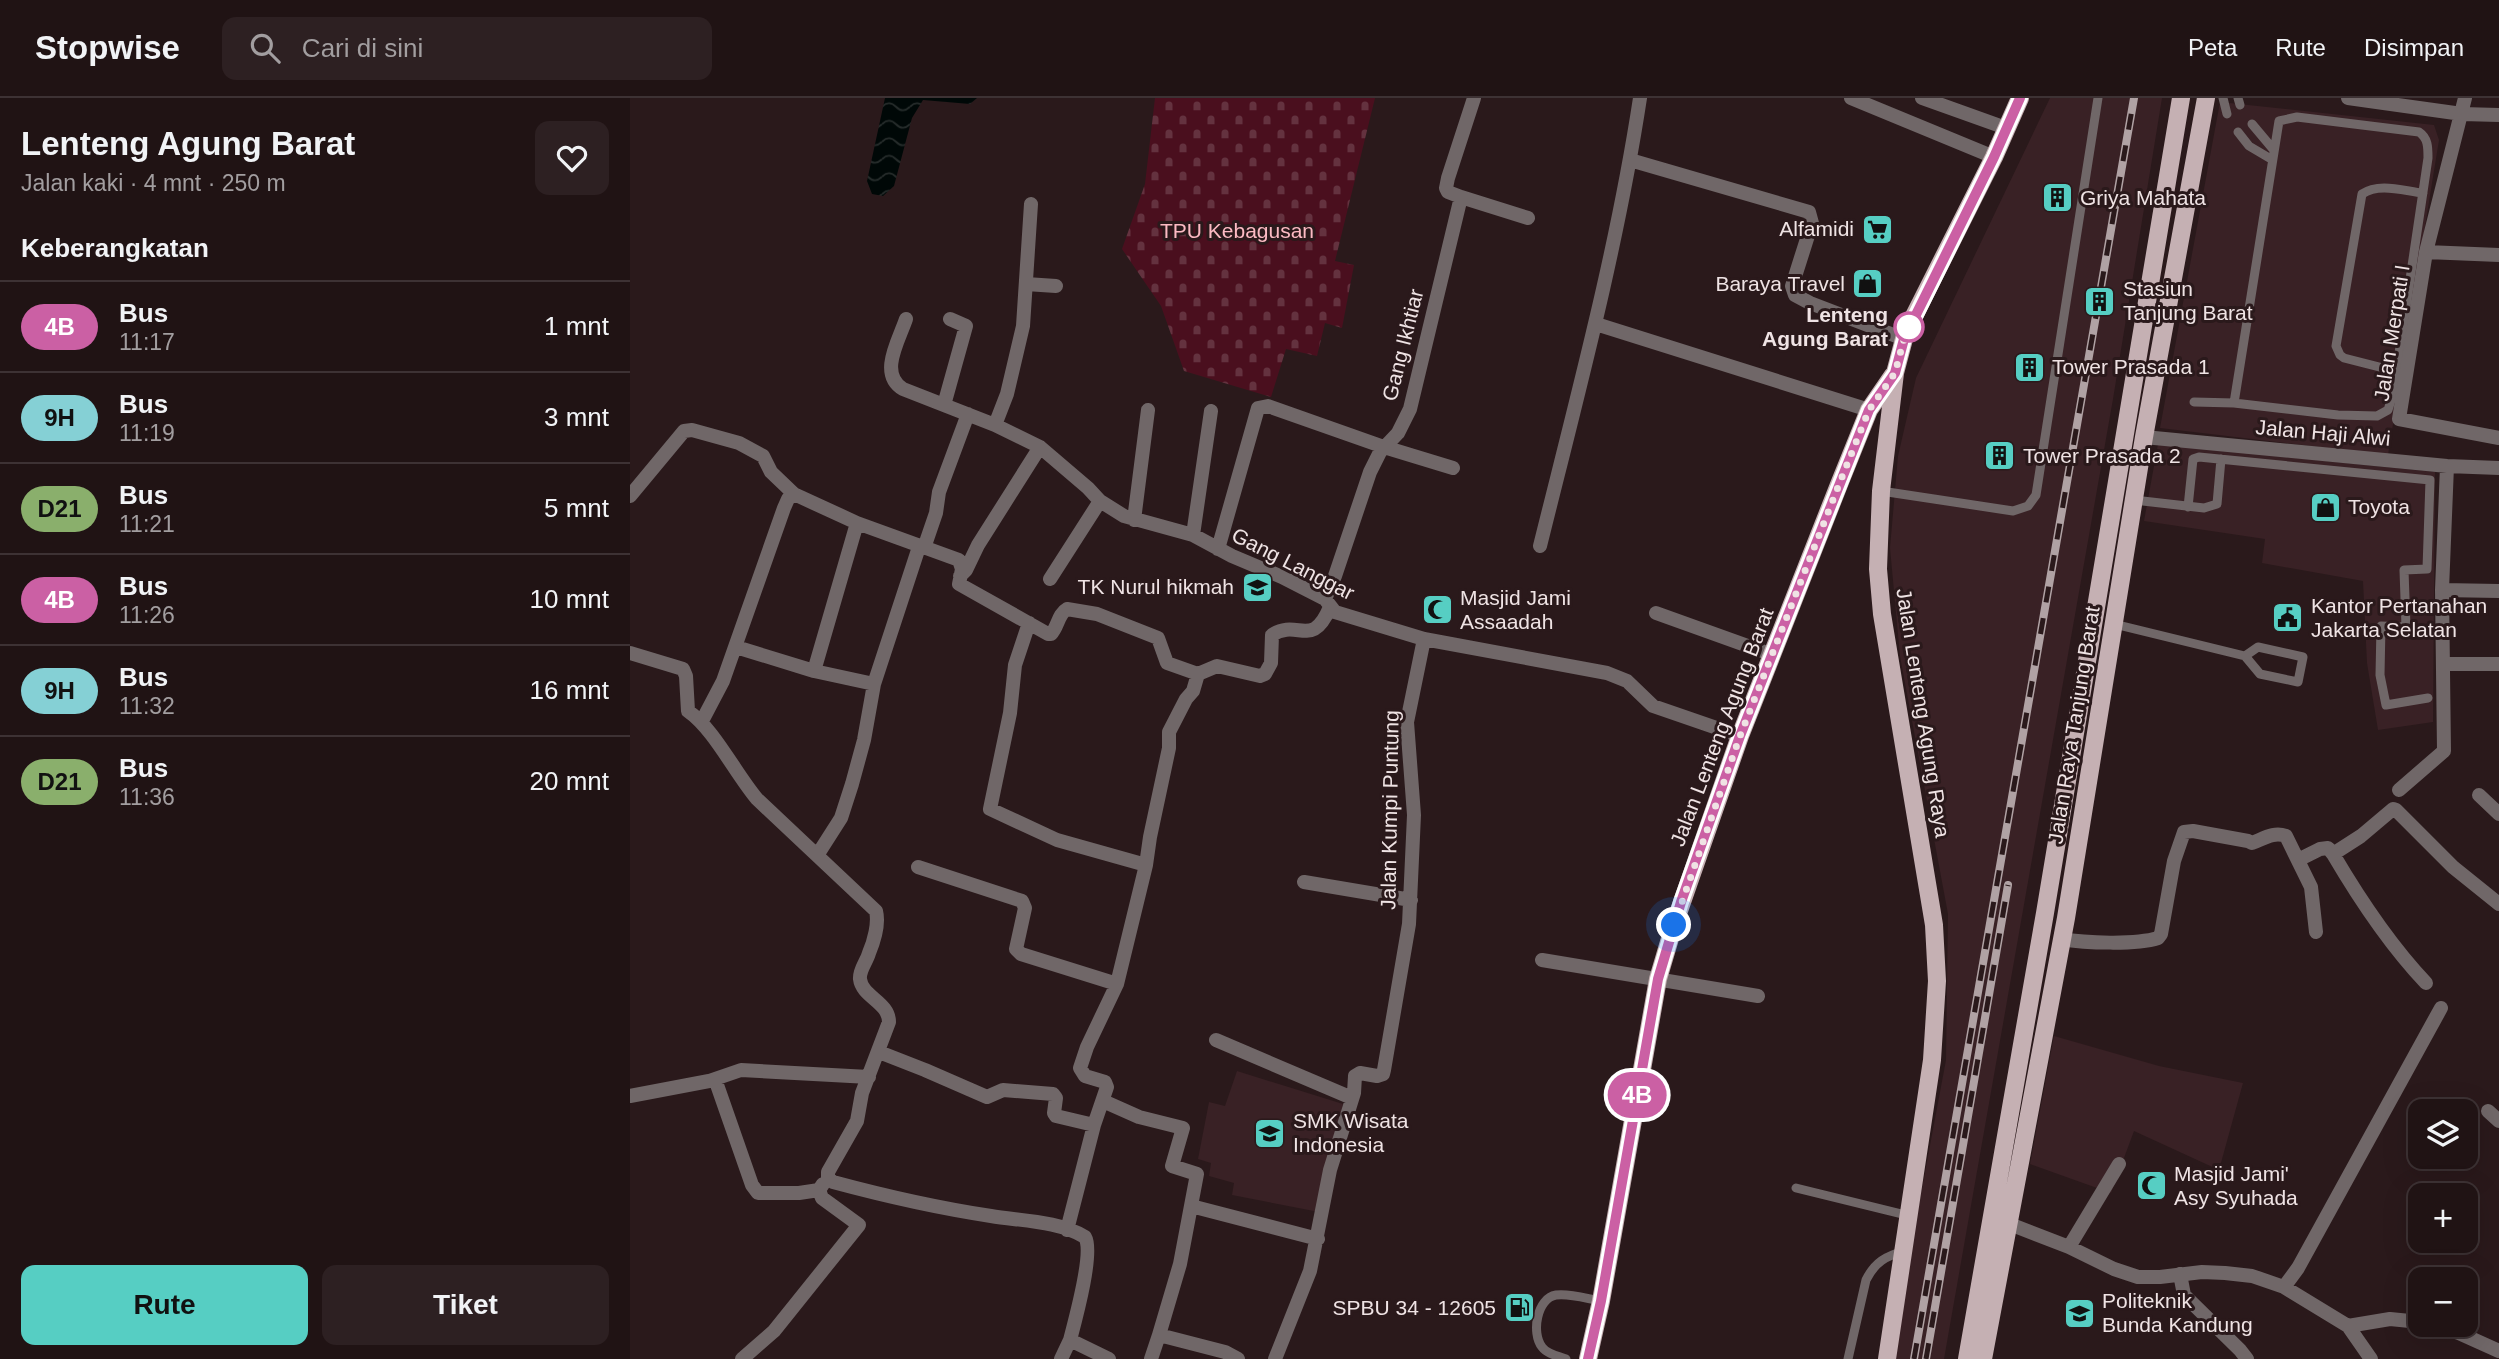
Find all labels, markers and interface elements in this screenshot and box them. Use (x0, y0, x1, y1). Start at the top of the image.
search box (222, 17, 712, 80)
text: Stopwise (35, 29, 180, 66)
icon: search (246, 29, 284, 67)
text: Cari di sini (302, 33, 423, 63)
text: Peta (2188, 34, 2237, 61)
text: Rute (2275, 34, 2326, 61)
text: Disimpan (2364, 34, 2464, 61)
button: heart (535, 121, 609, 195)
text: Lenteng Agung Barat (21, 125, 355, 162)
text: Jalan kaki · 4 mnt · 250 m (21, 170, 286, 196)
building icon: Griya Mahata (2040, 181, 2074, 215)
place label: Griya Mahata (2080, 186, 2206, 209)
supermarket icon: Alfamidi (1860, 212, 1894, 246)
place label: Alfamidi (1779, 217, 1854, 240)
park label: TPU Kebagusan (1160, 219, 1314, 242)
text: Keberangkatan (21, 233, 209, 263)
street label: Jalan Merpati I (2369, 263, 2414, 403)
shop icon: Baraya Travel (1851, 267, 1885, 301)
place label: Baraya Travel (1715, 272, 1845, 295)
place label: Stasiun Tanjung Barat (2123, 277, 2253, 324)
building icon: Stasiun Tanjung Barat (2083, 284, 2117, 318)
street label: Gang Ikhtiar (1378, 287, 1428, 403)
text: Bus (119, 298, 168, 328)
place label: Lenteng Agung Barat (1762, 303, 1888, 350)
text: 1 mnt (544, 311, 609, 341)
marker: Lenteng Agung Barat (1894, 312, 1924, 342)
text: 4B (44, 313, 75, 340)
text: 11:17 (119, 329, 175, 355)
building icon: Tower Prasada 1 (2012, 350, 2046, 384)
place label: Tower Prasada 1 (2052, 355, 2210, 378)
text: Bus (119, 389, 168, 419)
text: 3 mnt (544, 402, 609, 432)
text: 9H (44, 404, 75, 431)
street label: Jalan Haji Alwi (2255, 415, 2391, 450)
text: 11:19 (119, 420, 175, 446)
building icon: Tower Prasada 2 (1983, 439, 2017, 473)
place label: Tower Prasada 2 (2023, 444, 2181, 467)
text: Bus (119, 480, 168, 510)
shop icon: Toyota (2308, 490, 2342, 524)
text: 5 mnt (544, 493, 609, 523)
text: D21 (37, 495, 82, 522)
place label: Toyota (2348, 495, 2410, 518)
text: 11:21 (119, 511, 175, 537)
street label: Gang Langgar (1228, 523, 1358, 604)
school or university icon: TK Nurul hikmah (1240, 570, 1274, 604)
text: Bus (119, 571, 168, 601)
place label: TK Nurul hikmah (1078, 575, 1234, 598)
text: 10 mnt (530, 584, 609, 614)
text: 4B (44, 586, 75, 613)
place label: Masjid Jami Assaadah (1460, 586, 1571, 633)
street label: Jalan Lenteng Agung Raya (1892, 587, 1955, 840)
mosque icon: Masjid Jami Assaadah (1420, 593, 1454, 627)
place label: Kantor Pertanahan Jakarta Selatan (2311, 594, 2487, 641)
public building icon: Kantor Pertanahan Jakarta Selatan (2271, 601, 2305, 635)
text: 11:26 (119, 602, 175, 628)
street label: Jalan Lenteng Agung Barat (1665, 604, 1778, 849)
street label: Jalan Raya Tanjung Barat (2043, 604, 2104, 845)
text: Bus (119, 662, 168, 692)
text: 16 mnt (530, 675, 609, 705)
text: 9H (44, 677, 75, 704)
text: 11:32 (119, 693, 175, 719)
street label: Jalan Kumpi Puntung (1376, 710, 1403, 910)
text: Bus (119, 753, 168, 783)
text: 20 mnt (530, 766, 609, 796)
text: D21 (37, 768, 82, 795)
text: 11:36 (119, 784, 175, 810)
your location (1656, 907, 1691, 942)
line badge: 4B (1606, 1072, 1668, 1118)
text: 4B (1622, 1081, 1652, 1108)
map controls (2408, 1099, 2478, 1337)
button: layers (2408, 1099, 2478, 1169)
place label: SMK Wisata Indonesia (1293, 1109, 1409, 1156)
school or university icon: SMK Wisata Indonesia (1253, 1116, 1287, 1150)
place label: Masjid Jami' Asy Syuhada (2174, 1162, 2298, 1209)
mosque icon: Masjid Jami' Asy Syuhada (2134, 1169, 2168, 1203)
button: + (2408, 1183, 2478, 1253)
button: Rute (21, 1265, 308, 1345)
button: Tiket (322, 1265, 609, 1345)
button: − (2408, 1267, 2478, 1337)
place label: Politeknik Bunda Kandung (2102, 1289, 2253, 1336)
fuel station icon: SPBU 34 - 12605 (1502, 1291, 1536, 1325)
place label: SPBU 34 - 12605 (1333, 1296, 1496, 1319)
school or university icon: Politeknik Bunda Kandung (2062, 1296, 2096, 1330)

